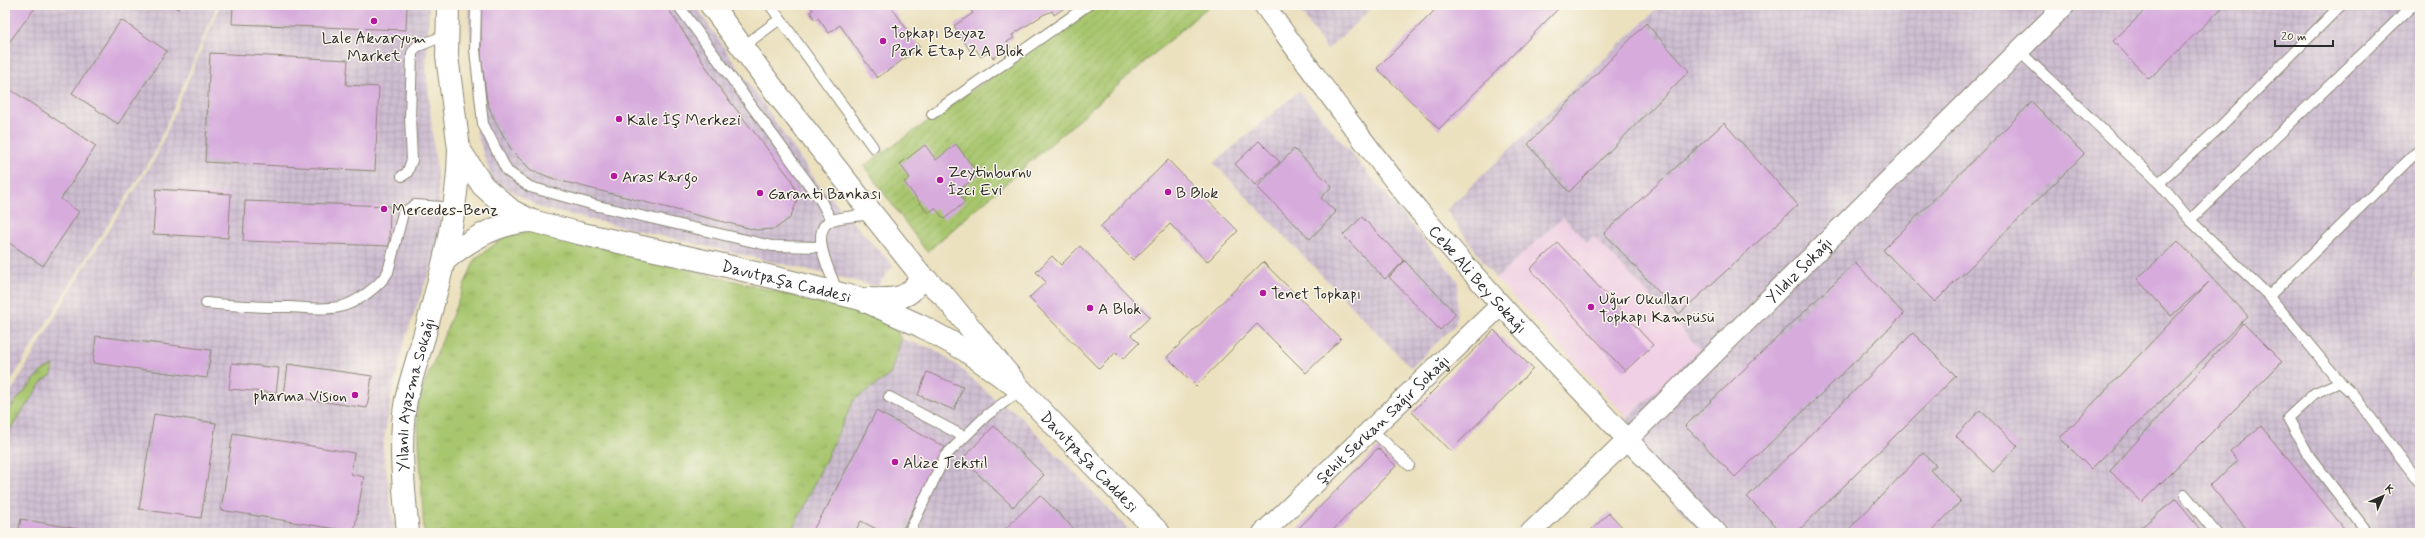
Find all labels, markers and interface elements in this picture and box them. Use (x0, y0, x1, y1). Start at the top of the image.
marker: Lale Akvaryum Market (369, 16, 379, 26)
scale bar (2275, 22, 2333, 48)
place label: Topkapı Beyaz Park Etap 2 A Blok (891, 23, 1024, 62)
place label: Lale Akvaryum Market (322, 28, 426, 67)
text: 20 m (2281, 29, 2307, 45)
marker: Topkapı Beyaz Park Etap 2 A Blok (878, 36, 888, 46)
place label: Kale İş Merkezi (627, 110, 741, 131)
marker: Kale İş Merkezi (614, 114, 624, 124)
place label: Zeytinburnu İzci Evi (948, 162, 1032, 201)
place label: Aras Kargo (622, 167, 698, 189)
marker: Aras Kargo (609, 171, 619, 181)
marker: Zeytinburnu İzci Evi (935, 175, 945, 185)
place label: B Blok (1176, 183, 1218, 204)
place label: Garanti Bankası (768, 184, 882, 205)
marker: B Blok (1163, 187, 1173, 197)
marker: Garanti Bankası (755, 188, 765, 198)
place label: Mercedes-Benz (392, 200, 498, 221)
marker: Mercedes-Benz (379, 204, 389, 214)
street label: Cebe Ali Bey Sokağı (1423, 221, 1531, 338)
street label: Yıldız Sokağı (1762, 233, 1837, 308)
street label: Davutpaşa Caddesi (719, 256, 853, 308)
place label: Tenet Topkapı (1271, 284, 1361, 305)
marker: Tenet Topkapı (1258, 288, 1268, 298)
place label: Uğur Okulları Topkapı Kampüsü (1599, 289, 1714, 328)
place label: A Blok (1098, 299, 1141, 320)
marker: Uğur Okulları Topkapı Kampüsü (1586, 302, 1596, 312)
marker: A Blok (1085, 303, 1095, 313)
street label: Yılanlı Ayazma Sokağı (393, 316, 441, 472)
street label: Şehit Serkan Sağır Sokağı (1312, 351, 1455, 489)
place label: pharma Vision (253, 386, 347, 407)
marker: pharma Vision (350, 390, 360, 400)
street label: Davutpaşa Caddesi (1035, 407, 1143, 518)
place label: Alize Tekstil (903, 453, 988, 474)
marker: Alize Tekstil (890, 457, 900, 467)
north arrow (2363, 476, 2403, 516)
text: K (2382, 482, 2397, 497)

